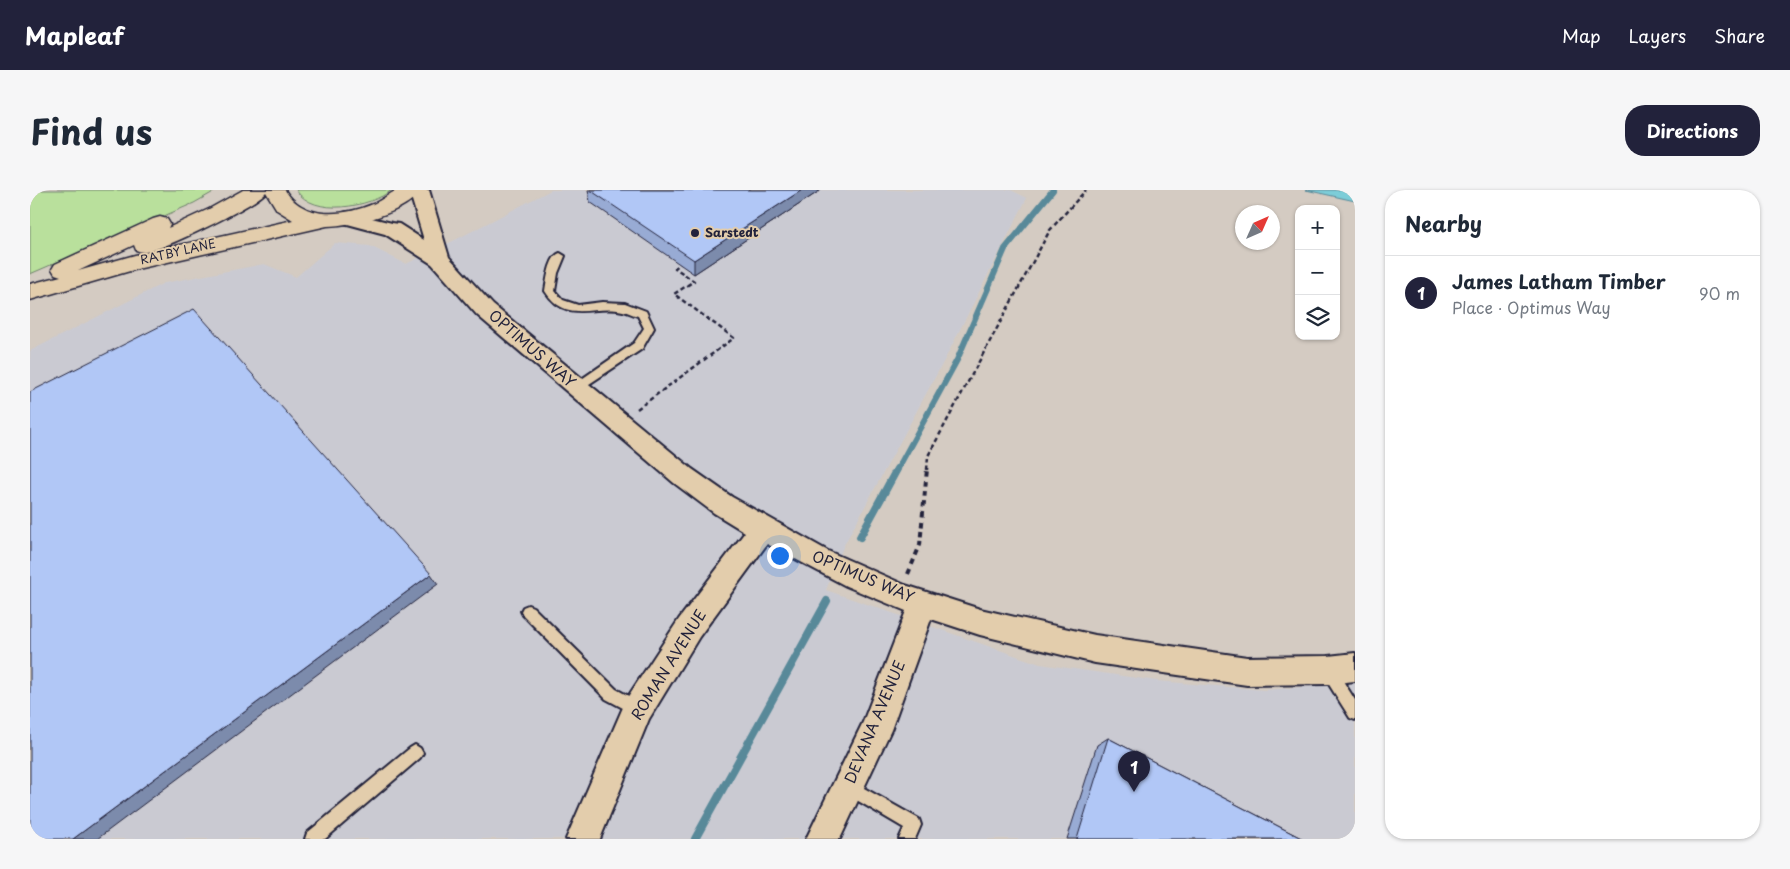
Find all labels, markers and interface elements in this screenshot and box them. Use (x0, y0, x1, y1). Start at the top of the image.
text: Mapleaf (25, 17, 124, 53)
text: Map (1562, 22, 1601, 49)
text: Layers (1629, 22, 1686, 49)
text: Share (1714, 22, 1765, 49)
text: Find us (30, 104, 152, 157)
button: Directions (1625, 105, 1760, 156)
north arrow (1235, 205, 1280, 250)
map controls (1295, 205, 1340, 340)
button: + (1295, 205, 1340, 250)
text: Nearby (1405, 207, 1482, 239)
place label: Sarstedt (705, 223, 759, 241)
marker: Sarstedt (689, 227, 701, 239)
street label: RATBY LANE (138, 234, 218, 268)
button: − (1295, 250, 1340, 295)
text: James Latham Timber (1452, 267, 1666, 295)
text: 1 (1417, 281, 1425, 305)
text: 90 m (1699, 281, 1740, 305)
button: layers (1295, 295, 1340, 340)
text: Place · Optimus Way (1452, 295, 1611, 319)
street label: OPTIMUS WAY (484, 303, 582, 393)
your location (767, 543, 793, 569)
street label: OPTIMUS WAY (809, 544, 919, 608)
street label: ROMAN AVENUE (624, 604, 711, 724)
street label: DEVANA AVENUE (837, 656, 910, 787)
pin: 1 (1118, 751, 1150, 792)

